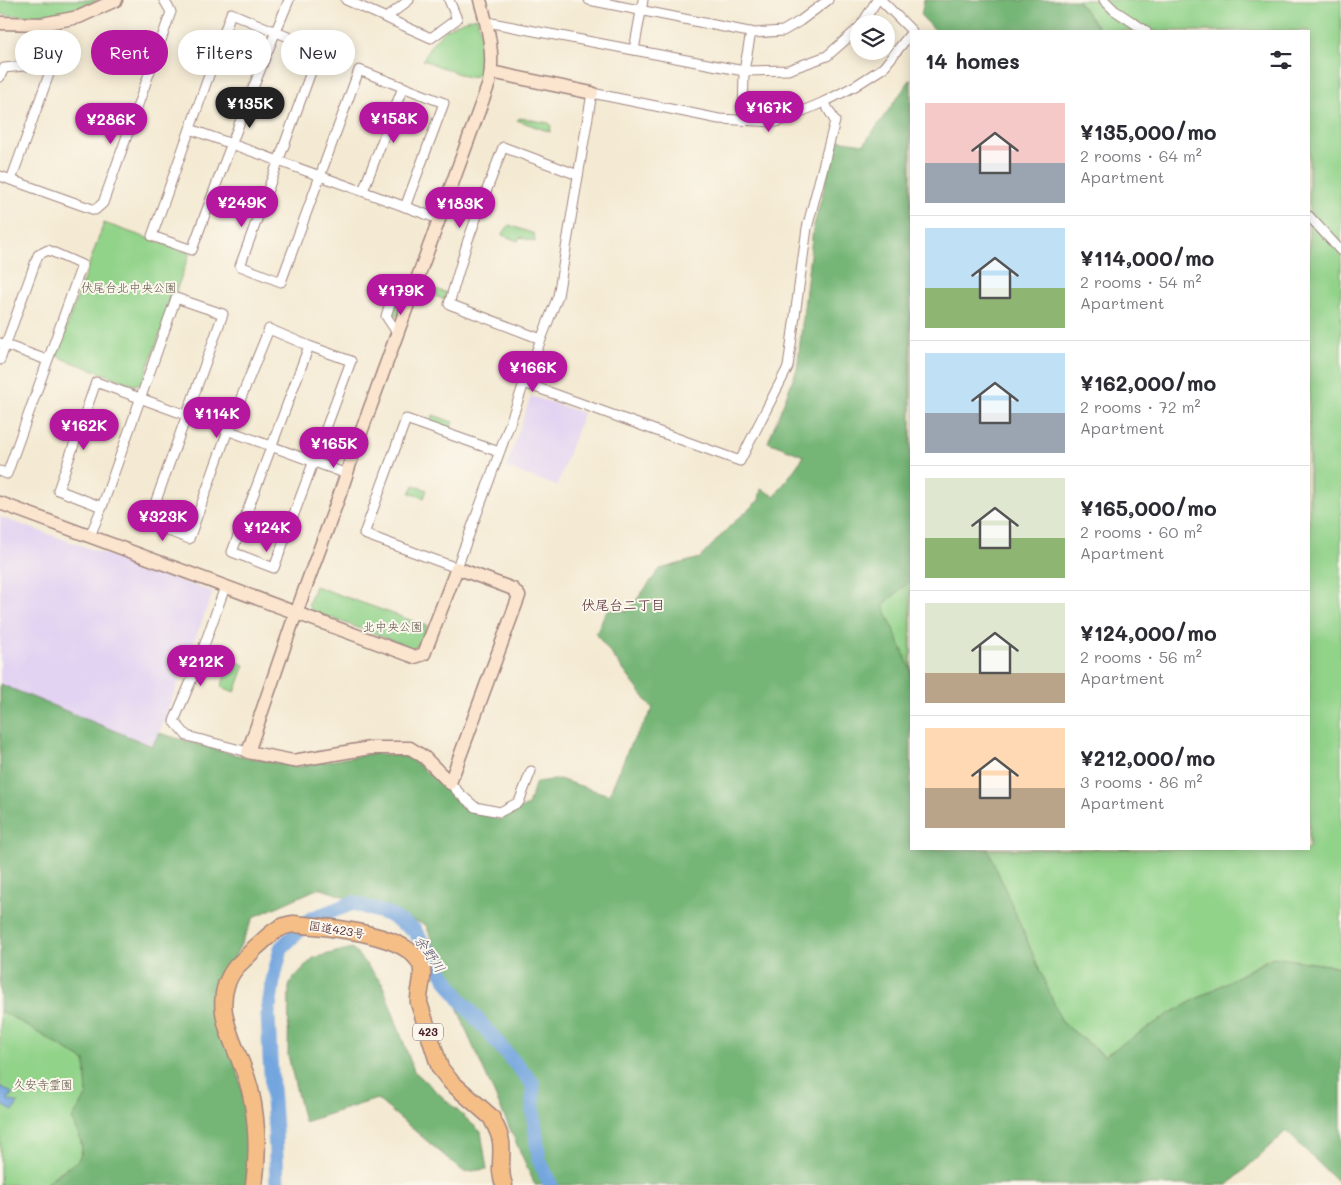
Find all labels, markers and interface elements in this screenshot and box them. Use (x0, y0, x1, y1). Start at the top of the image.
map controls (850, 15, 895, 60)
button: layers (850, 15, 895, 60)
chip: Buy (15, 30, 81, 75)
chip: Rent (91, 30, 168, 75)
chip: Filters (178, 30, 271, 75)
chip: New (281, 30, 355, 75)
icon: filters (1267, 46, 1295, 74)
text: 14 homes (925, 47, 1020, 74)
pin: ¥135K (215, 86, 285, 129)
pin: ¥167K (734, 90, 804, 133)
text: ¥135K (226, 92, 274, 113)
text: ¥167K (746, 96, 792, 117)
pin: ¥286K (76, 102, 146, 145)
pin: ¥158K (359, 102, 429, 144)
text: ¥158K (370, 107, 418, 128)
text: ¥286K (86, 108, 136, 129)
text: ¥135,000/mo (1080, 118, 1217, 145)
icon: home (965, 123, 1025, 183)
text: 2 rooms · 64 m² (1080, 145, 1202, 166)
text: Apartment (1080, 166, 1165, 187)
pin: ¥249K (207, 186, 277, 228)
pin: ¥183K (425, 186, 495, 229)
text: ¥249K (217, 191, 267, 212)
text: ¥183K (436, 192, 484, 213)
text: ¥114,000/mo (1080, 244, 1214, 271)
icon: home (965, 248, 1025, 308)
text: 2 rooms · 54 m² (1080, 271, 1201, 292)
pin: ¥179K (366, 274, 436, 316)
park label: 伏尾台北中央公園 (81, 279, 177, 295)
text: ¥179K (378, 279, 424, 300)
text: Apartment (1080, 292, 1165, 313)
pin: ¥166K (498, 350, 568, 393)
text: ¥166K (509, 356, 557, 377)
text: ¥162,000/mo (1080, 369, 1216, 396)
icon: home (965, 373, 1025, 433)
pin: ¥114K (182, 396, 252, 439)
text: 2 rooms · 72 m² (1080, 396, 1201, 417)
text: ¥114K (194, 402, 240, 423)
pin: ¥162K (49, 408, 119, 451)
text: ¥162K (61, 414, 107, 435)
text: Apartment (1080, 417, 1165, 438)
pin: ¥165K (299, 426, 369, 469)
text: ¥165K (310, 432, 358, 453)
text: ¥165,000/mo (1080, 494, 1217, 521)
icon: home (965, 498, 1025, 558)
pin: ¥323K (128, 500, 198, 542)
text: ¥323K (138, 505, 188, 526)
pin: ¥124K (232, 510, 302, 553)
text: ¥124K (243, 516, 291, 537)
text: 2 rooms · 60 m² (1080, 521, 1202, 542)
text: Apartment (1080, 542, 1165, 563)
district label: 伏尾台二丁目 (581, 595, 665, 614)
park label: 北中央公園 (363, 618, 423, 634)
text: ¥124,000/mo (1080, 619, 1217, 646)
icon: home (965, 623, 1025, 683)
pin: ¥212K (166, 644, 236, 687)
text: 2 rooms · 56 m² (1080, 646, 1202, 667)
text: ¥212K (178, 650, 224, 671)
text: Apartment (1080, 667, 1165, 688)
text: ¥212,000/mo (1080, 744, 1215, 771)
icon: home (965, 748, 1025, 808)
text: 3 rooms · 86 m² (1080, 771, 1203, 792)
text: Apartment (1080, 792, 1165, 813)
street label: 国道423号 (308, 917, 366, 941)
water label: 余野川 (411, 931, 450, 976)
road number: 423 (413, 1024, 443, 1040)
park label: 久安寺霊園 (13, 1076, 73, 1092)

